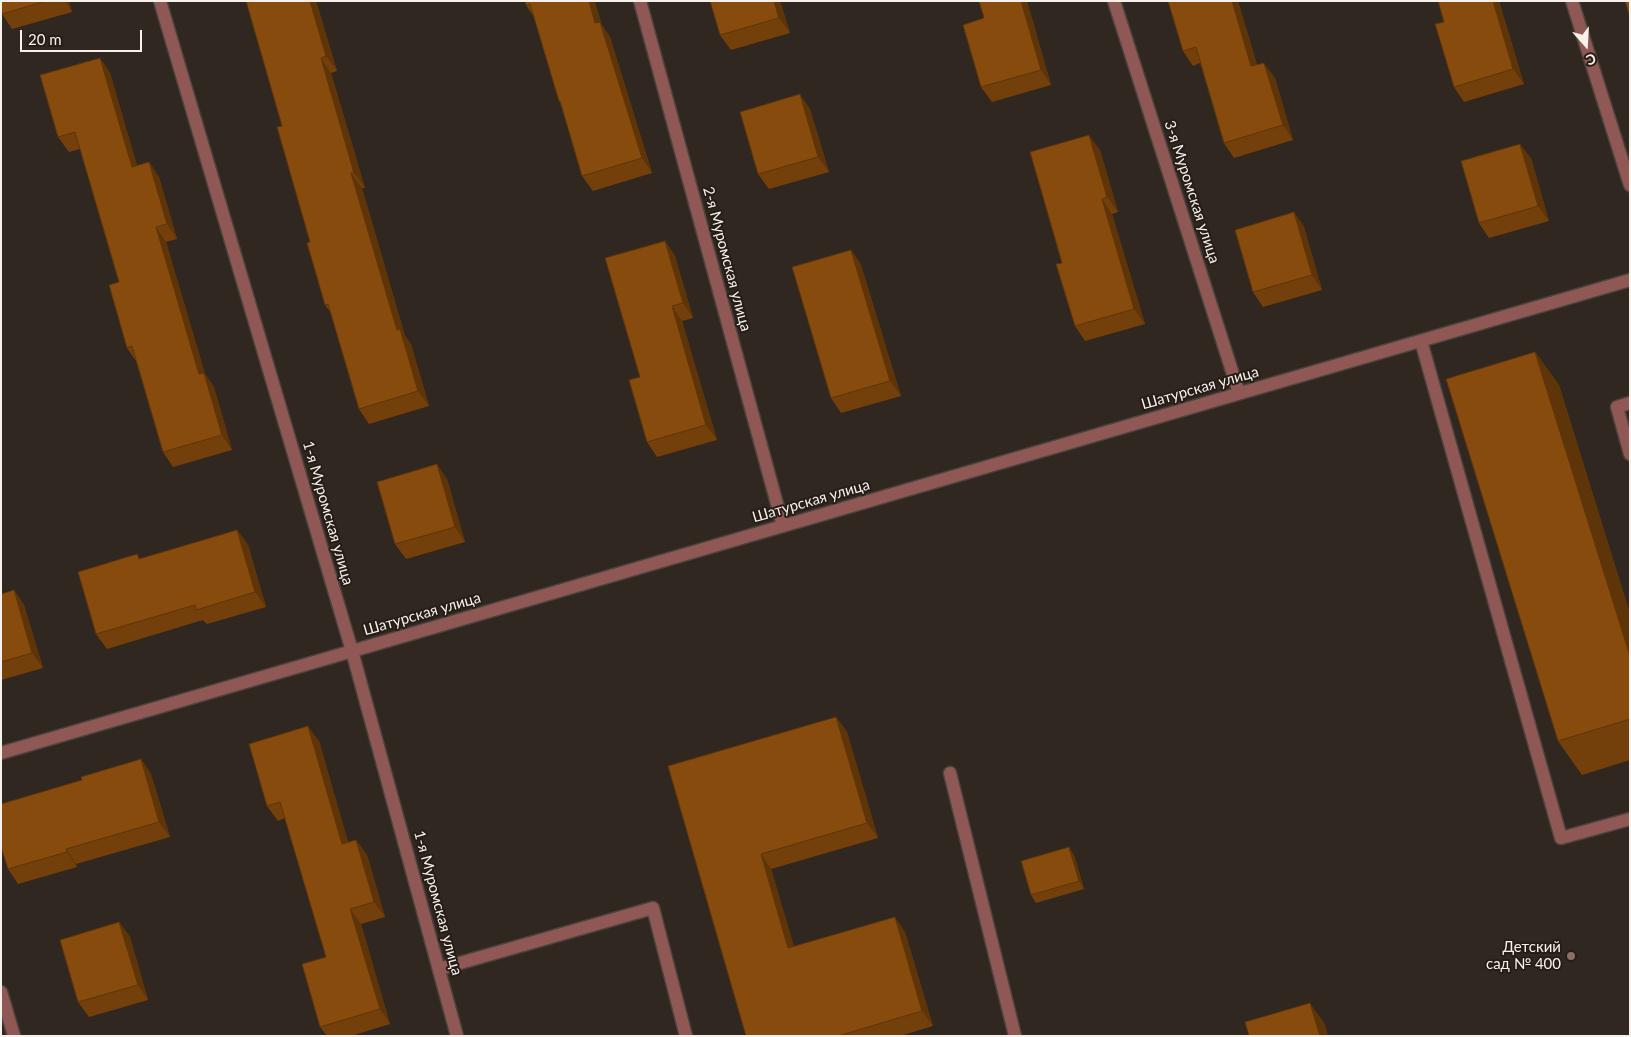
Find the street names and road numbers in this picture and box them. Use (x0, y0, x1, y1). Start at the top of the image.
street label: 3-я Муромская улица (1160, 118, 1224, 266)
street label: 2-я Муромская улица (699, 185, 755, 333)
street label: Шатурская улица (1139, 363, 1261, 413)
street label: 1-я Муромская улица (299, 439, 357, 587)
street label: Шатурская улица (750, 476, 872, 526)
street label: Шатурская улица (361, 589, 483, 639)
street label: 1-я Муромская улица (410, 829, 466, 977)

